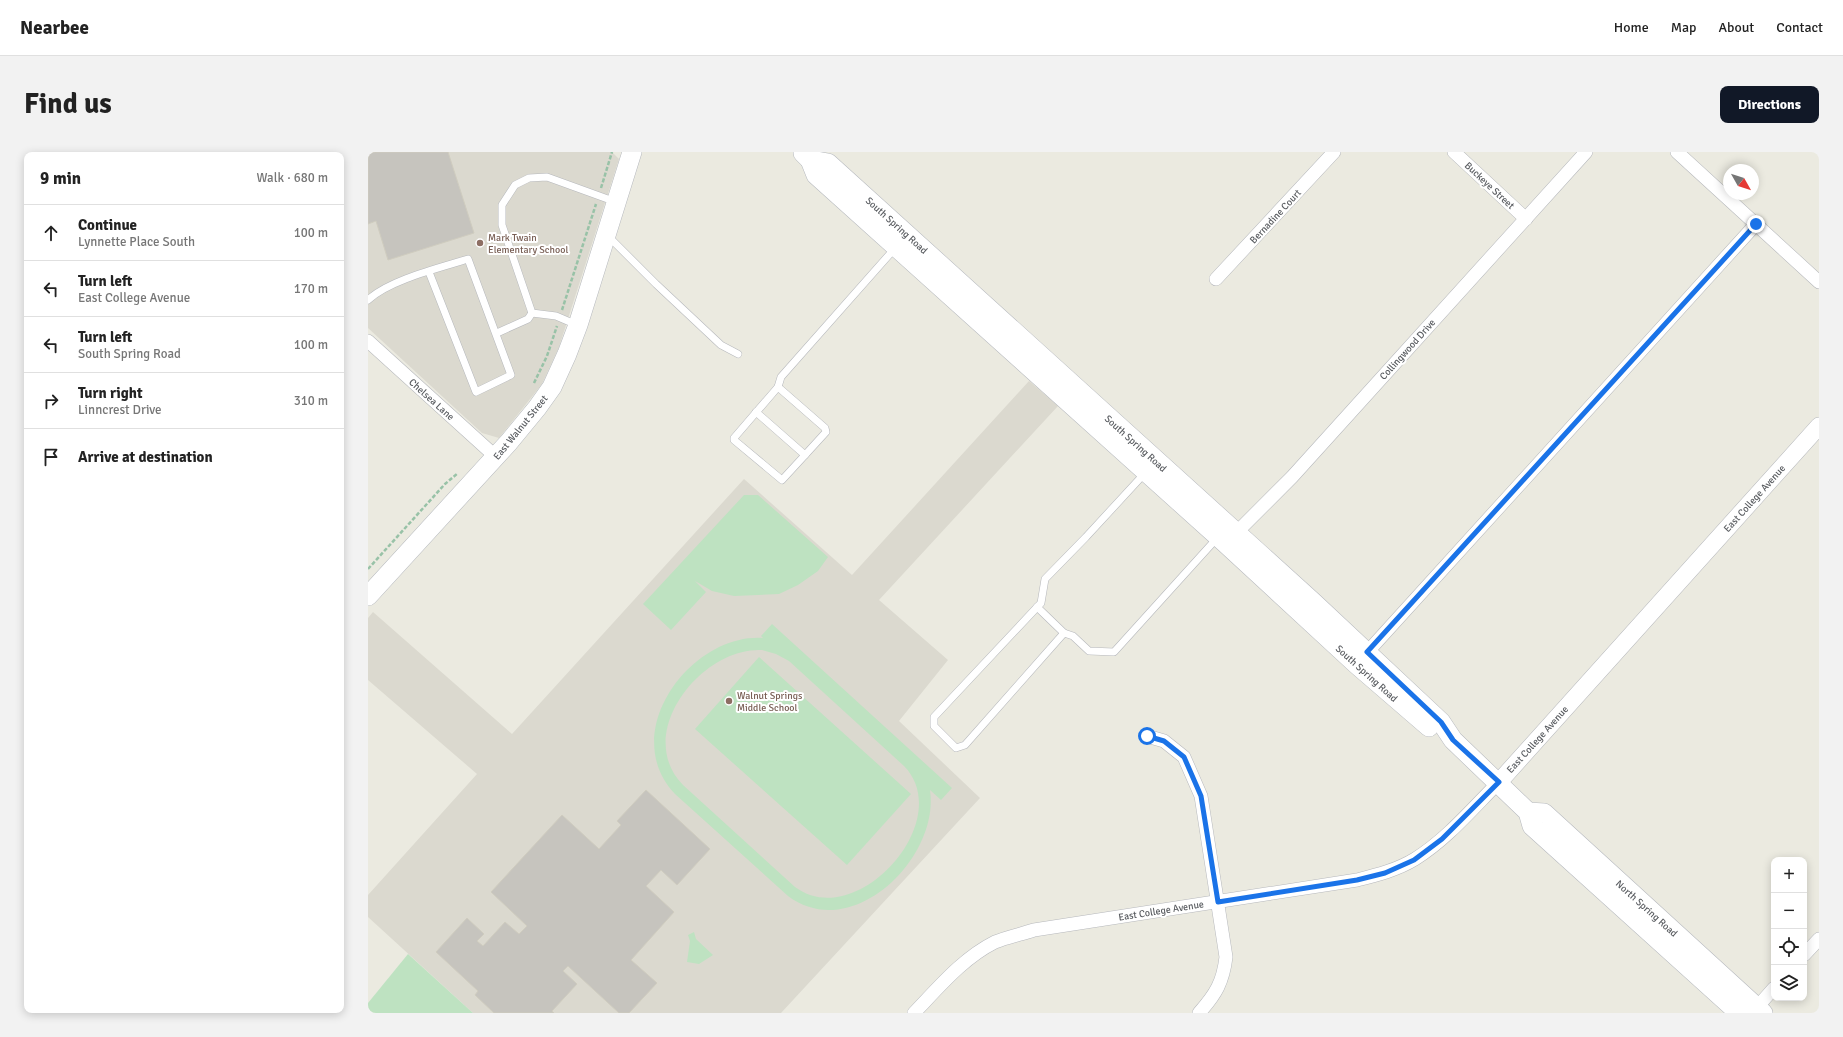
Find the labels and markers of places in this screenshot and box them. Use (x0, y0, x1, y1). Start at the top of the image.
place label: Mark Twain Elementary School (488, 232, 568, 256)
marker: Mark Twain Elementary School (475, 238, 485, 248)
place label: Walnut Springs Middle School (737, 690, 803, 714)
marker: Walnut Springs Middle School (724, 696, 734, 706)

